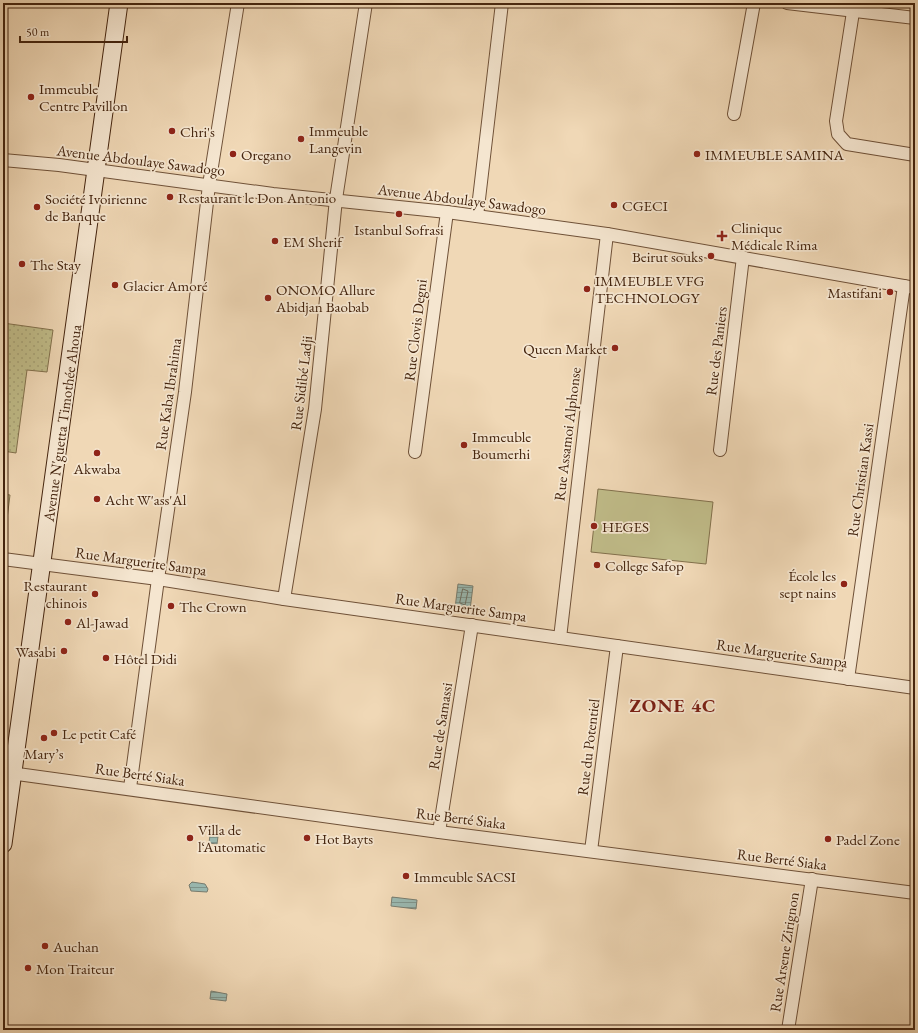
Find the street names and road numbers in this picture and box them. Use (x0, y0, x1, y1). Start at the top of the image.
street label: Avenue Abdoulaye Sawadogo (55, 140, 226, 180)
street label: Avenue Abdoulaye Sawadogo (376, 179, 547, 219)
street label: Rue Clovis Degni (399, 278, 431, 382)
street label: Rue des Paniers (701, 305, 731, 397)
street label: Avenue N'guetta Timothée Ahoua (39, 323, 85, 524)
street label: Rue Sidibé Ladji (286, 334, 316, 431)
street label: Rue Kaba Ibrahima (151, 337, 185, 451)
street label: Rue Assamoi Alphonse (549, 366, 585, 502)
street label: Rue Christian Kassi (843, 422, 877, 538)
street label: Rue Marguerite Sampa (74, 542, 208, 580)
street label: Rue Marguerite Sampa (394, 588, 528, 626)
street label: Rue Marguerite Sampa (715, 634, 849, 672)
street label: Rue de Samassi (424, 681, 456, 771)
street label: Rue du Potentiel (573, 697, 603, 796)
street label: Rue Berté Siaka (94, 758, 186, 790)
street label: Rue Berté Siaka (415, 803, 507, 833)
street label: Rue Berté Siaka (736, 844, 828, 874)
street label: Rue Arsene Zirignon (765, 890, 803, 1013)

